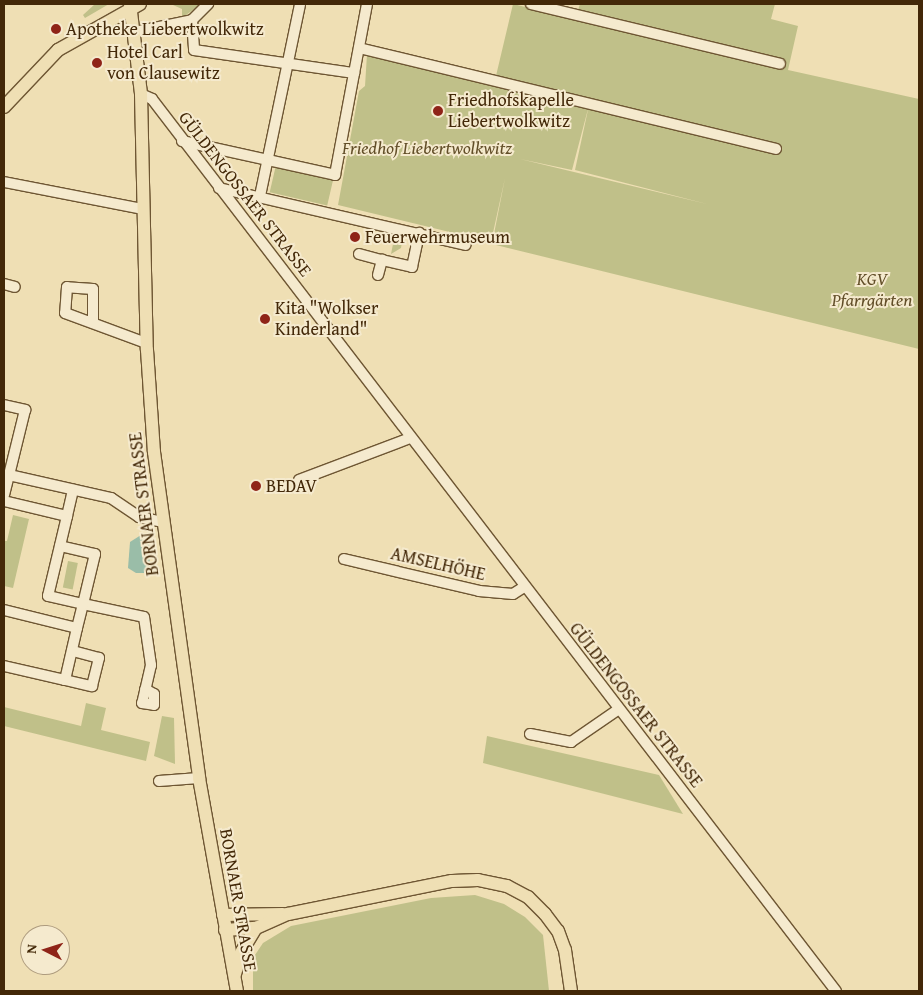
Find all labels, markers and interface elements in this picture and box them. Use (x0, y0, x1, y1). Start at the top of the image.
place label: Apotheke Liebertwolkwitz (66, 18, 264, 40)
marker: Apotheke Liebertwolkwitz (50, 23, 62, 35)
place label: Hotel Carl von Clausewitz (107, 42, 220, 84)
marker: Hotel Carl von Clausewitz (91, 57, 103, 69)
place label: Friedhofskapelle Liebertwolkwitz (448, 90, 574, 132)
marker: Friedhofskapelle Liebertwolkwitz (432, 105, 444, 117)
street label: GÜLDENGOSSAER STRASSE (174, 107, 316, 281)
park label: Friedhof Liebertwolkwitz (342, 137, 512, 159)
place label: Feuerwehrmuseum (365, 226, 510, 248)
marker: Feuerwehrmuseum (349, 231, 361, 243)
park label: KGV Pfarrgärten (832, 269, 912, 312)
place label: Kita "Wolkser Kinderland" (275, 298, 378, 340)
marker: Kita "Wolkser Kinderland" (259, 313, 271, 325)
street label: BORNAER STRASSE (124, 431, 164, 577)
place label: BEDAV (266, 475, 317, 497)
marker: BEDAV (250, 480, 262, 492)
street label: AMSELHÖHE (389, 543, 487, 585)
street label: GÜLDENGOSSAER STRASSE (565, 618, 707, 792)
street label: BORNAER STRASSE (215, 827, 261, 973)
north arrow (20, 925, 70, 975)
text: N (21, 943, 41, 954)

